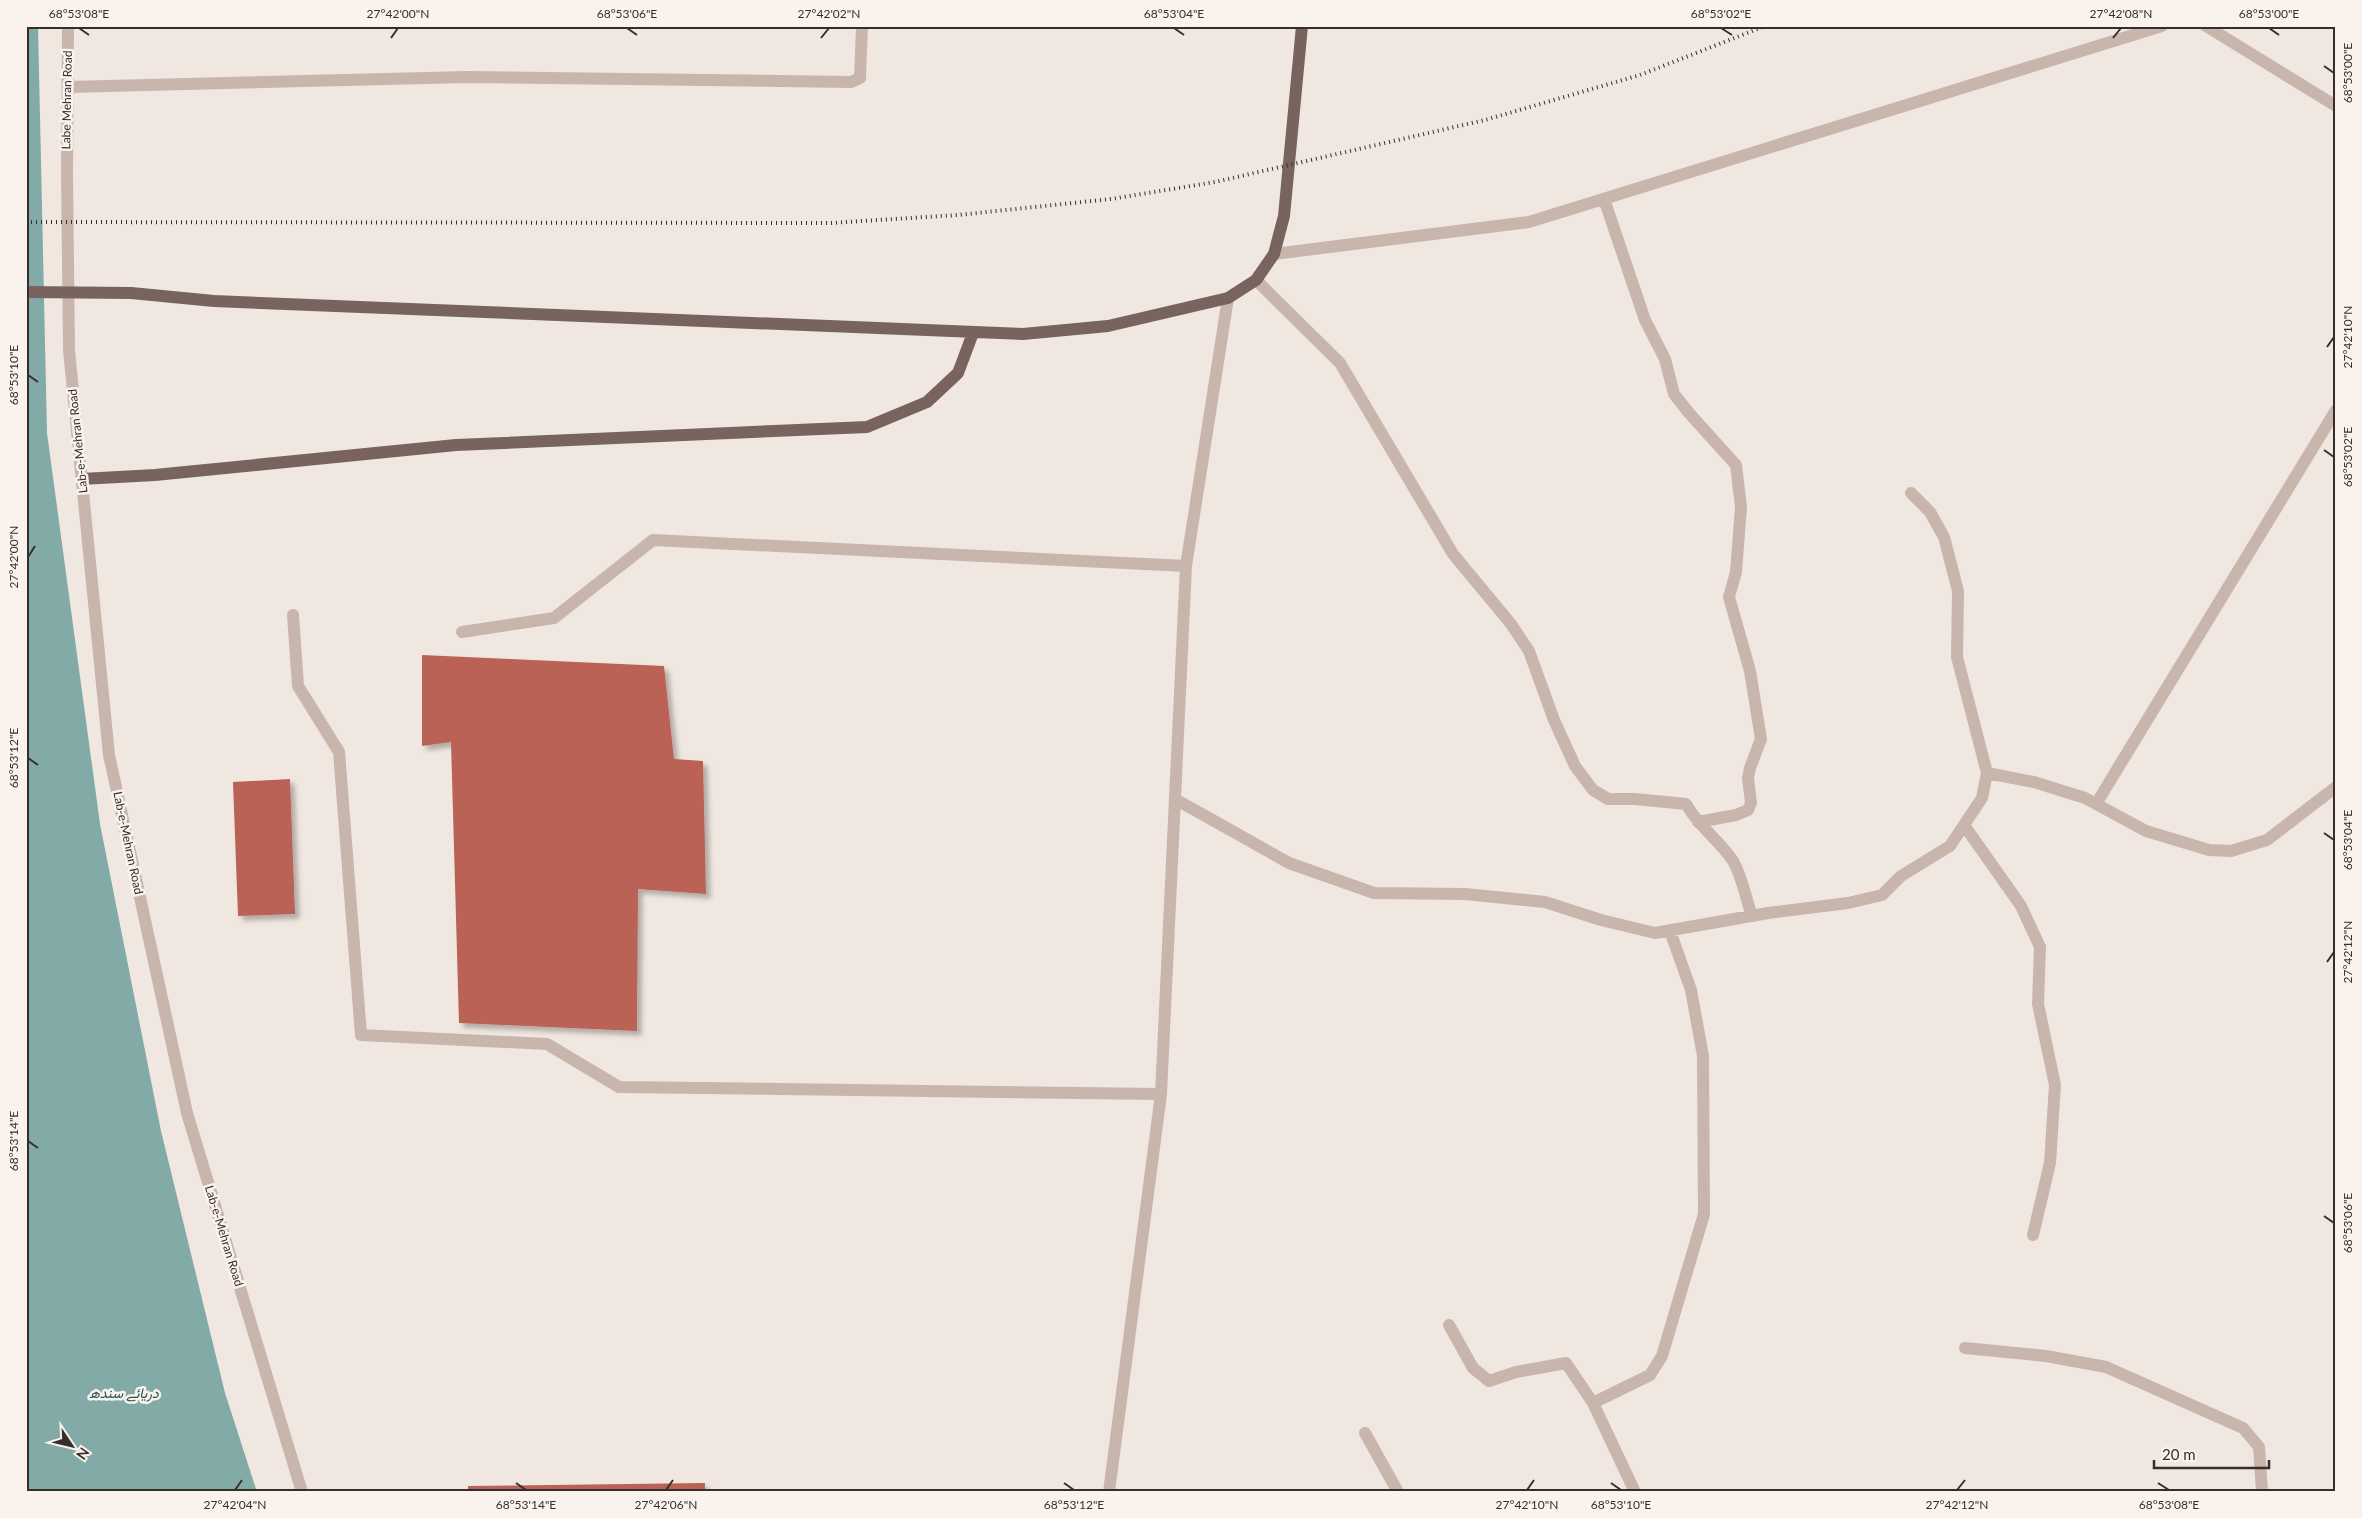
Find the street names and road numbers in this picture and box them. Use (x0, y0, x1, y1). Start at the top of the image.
street label: Labe Mehran Road (58, 50, 75, 150)
street label: Lab-e-Mehran Road (65, 388, 90, 494)
street label: Lab-e-Mehran Road (110, 790, 147, 896)
street label: Lab-e-Mehran Road (202, 1184, 247, 1288)

